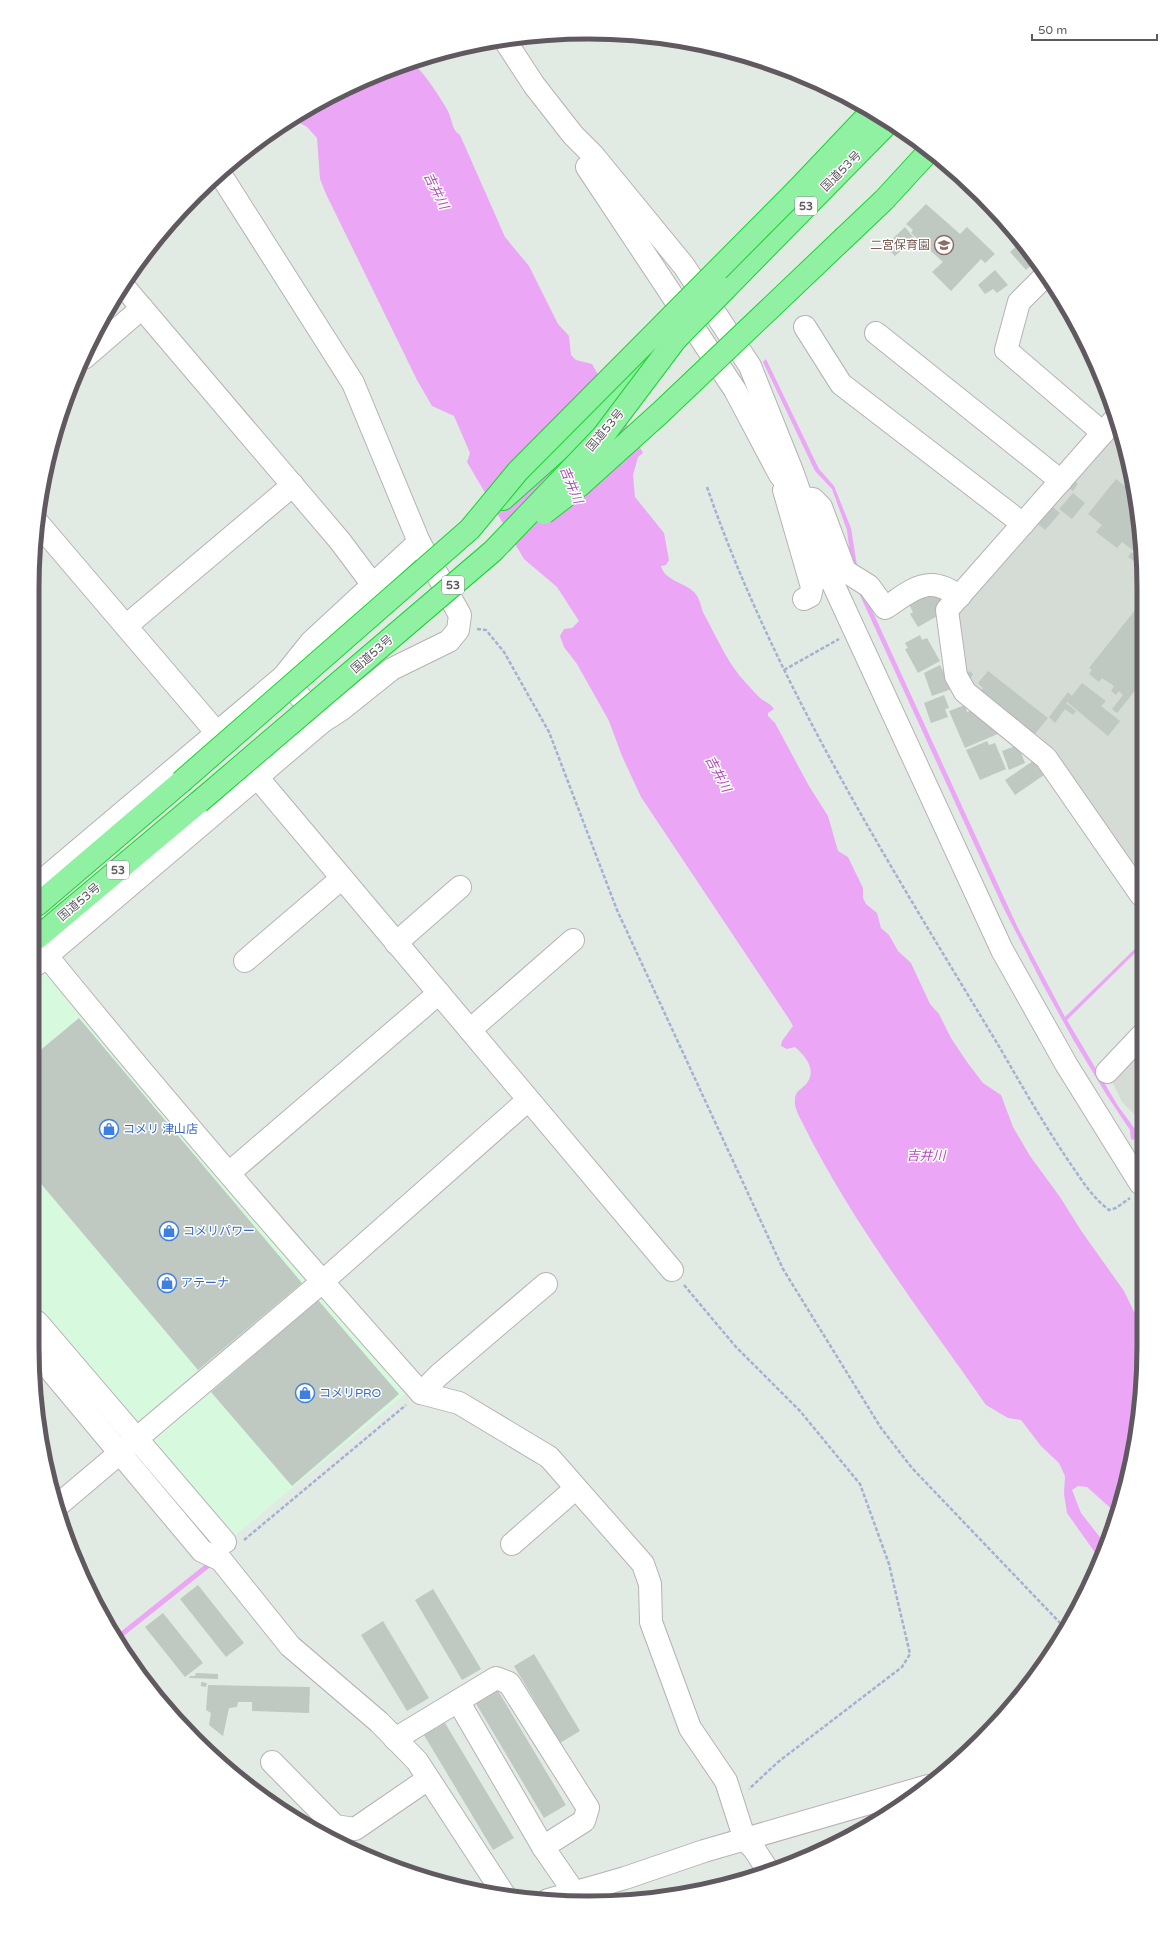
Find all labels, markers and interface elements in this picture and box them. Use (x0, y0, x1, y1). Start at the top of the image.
scale bar (1032, 16, 1157, 42)
text: 50 m (1038, 23, 1067, 37)
street label: 国道53号 (818, 148, 864, 194)
water label: 吉井川 (420, 170, 453, 214)
road number: 53 (795, 197, 817, 215)
school or university icon: 二宮保育園 (933, 234, 955, 256)
place label: 二宮保育園 (870, 238, 930, 252)
street label: 国道53号 (583, 406, 627, 454)
water label: 吉井川 (556, 464, 587, 508)
road number: 53 (442, 576, 464, 594)
street label: 国道53号 (348, 632, 396, 676)
water label: 吉井川 (702, 753, 735, 797)
road number: 53 (107, 861, 129, 879)
street label: 国道53号 (55, 880, 103, 924)
shop icon: コメリ 津山店 (98, 1118, 120, 1140)
place label: コメリ 津山店 (123, 1122, 198, 1136)
water label: 吉井川 (906, 1148, 947, 1164)
shop icon: コメリパワー (158, 1220, 180, 1242)
place label: コメリパワー (183, 1224, 255, 1238)
shop icon: アテーナ (156, 1272, 178, 1294)
place label: アテーナ (181, 1276, 229, 1290)
shop icon: コメリPRO (294, 1382, 316, 1404)
place label: コメリPRO (319, 1386, 382, 1400)

